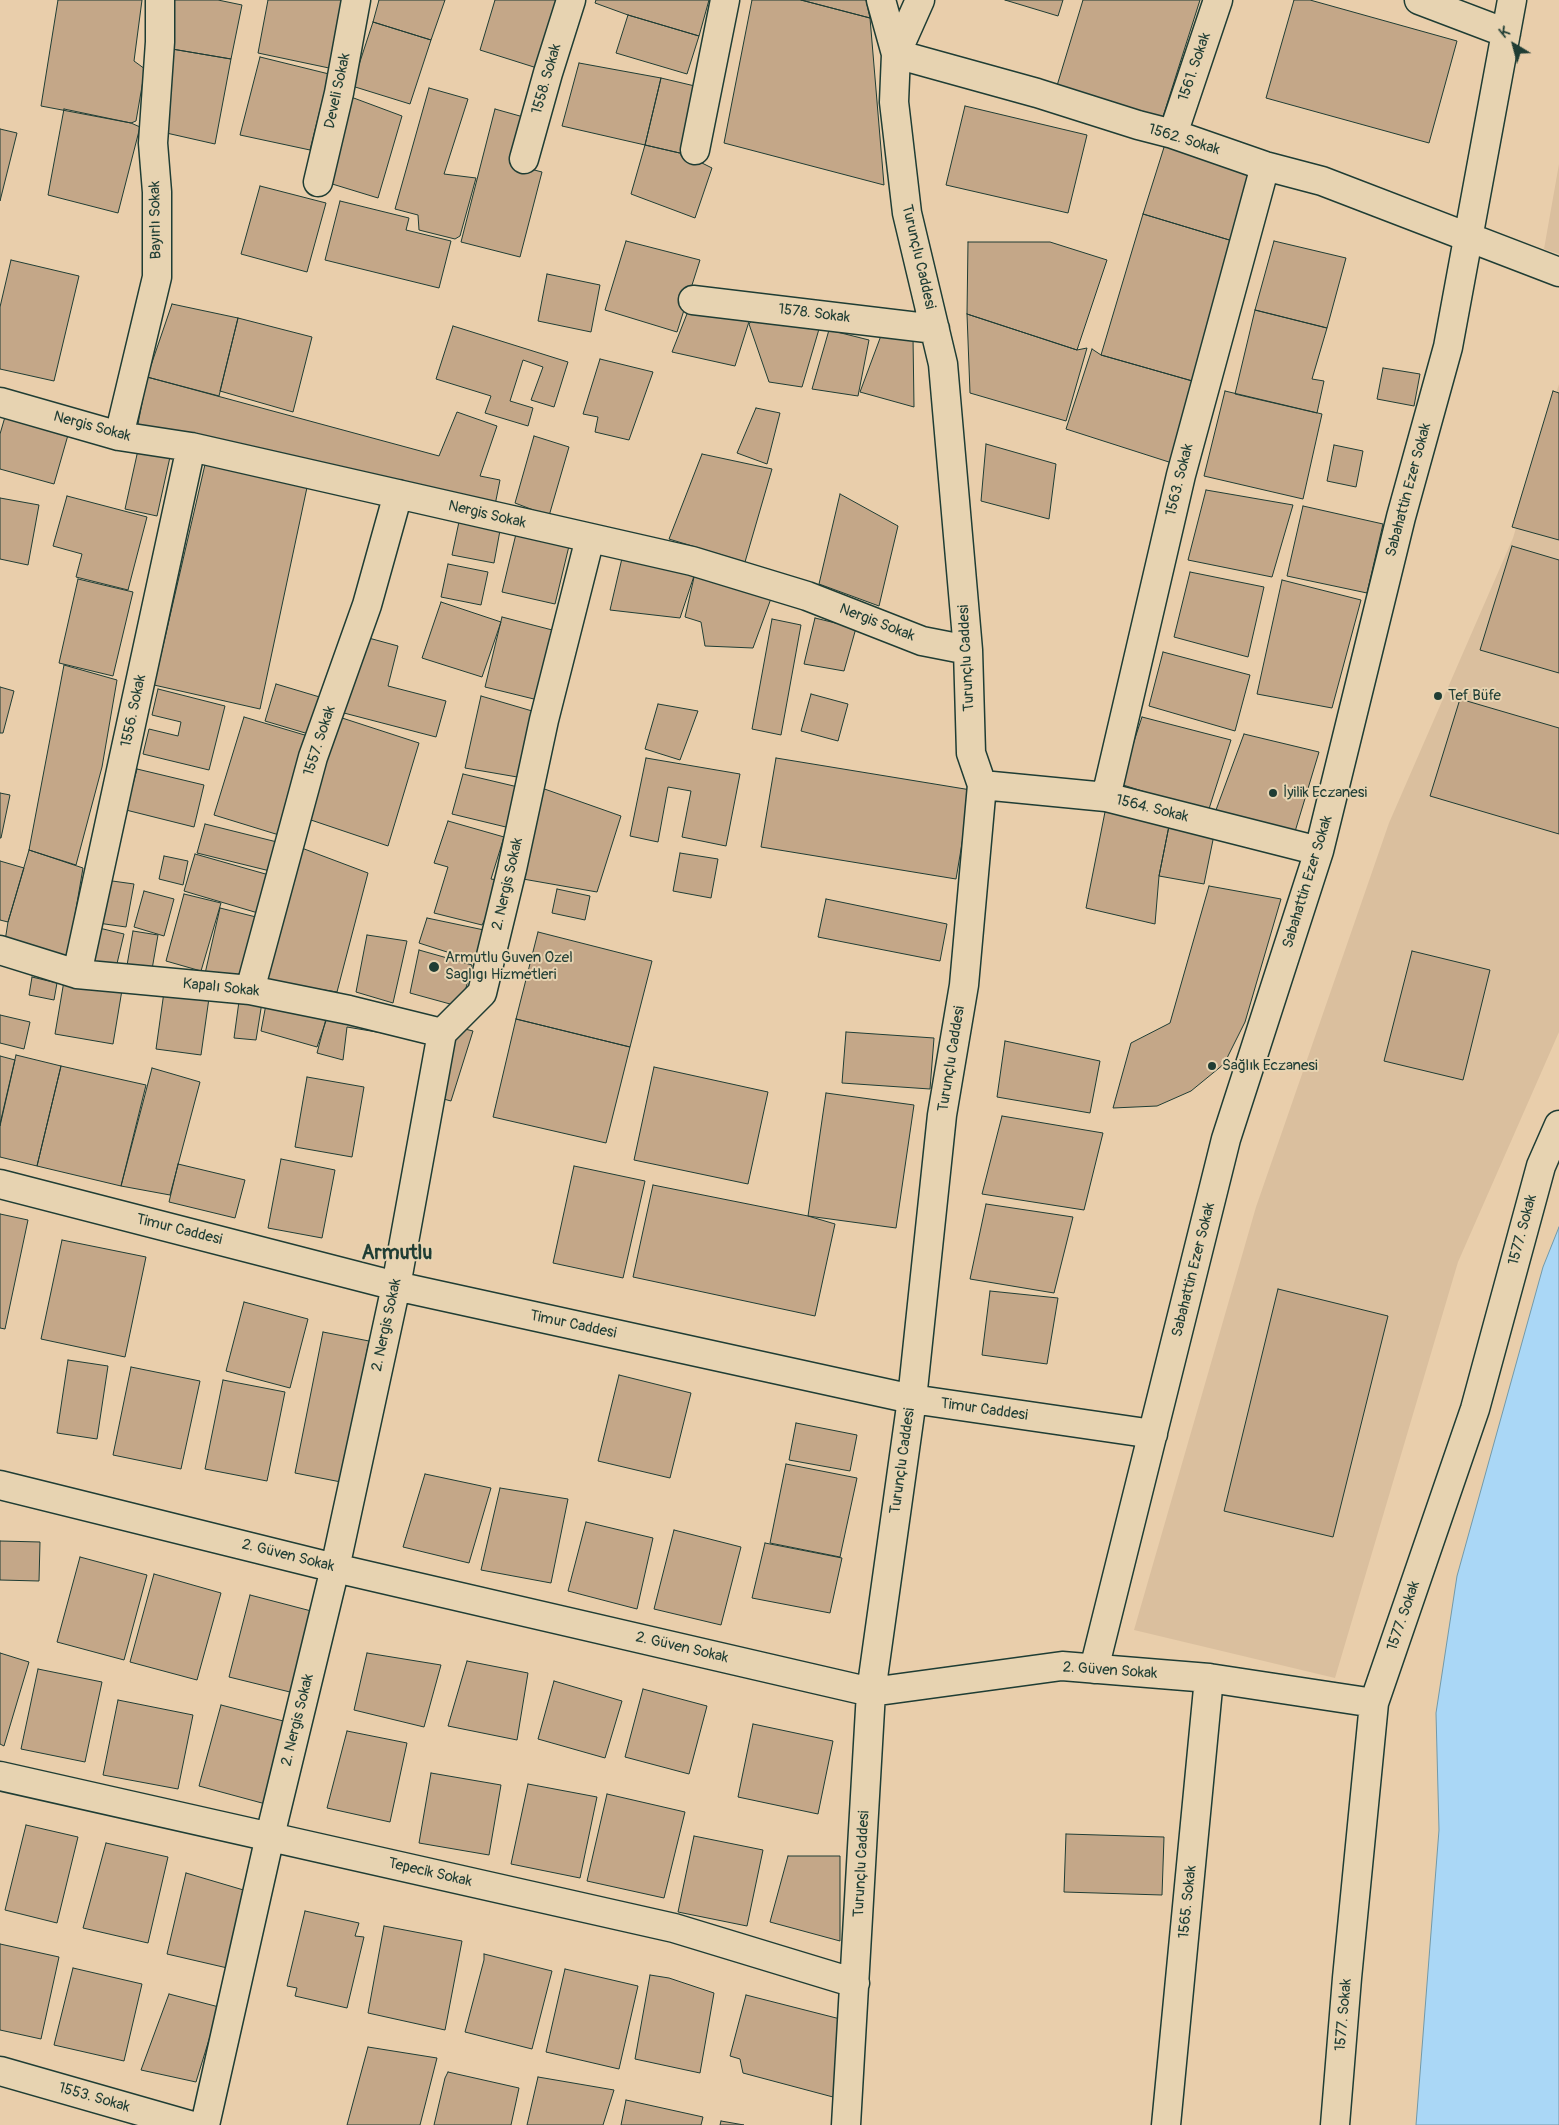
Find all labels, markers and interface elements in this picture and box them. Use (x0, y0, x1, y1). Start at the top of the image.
north arrow (1489, 20, 1539, 70)
text: K (1496, 23, 1513, 42)
street label: 1561. Sokak (1175, 30, 1215, 104)
street label: 1558. Sokak (528, 42, 566, 116)
street label: Develi Sokak (321, 52, 355, 130)
street label: 1562. Sokak (1146, 121, 1222, 159)
street label: Bayırlı Sokak (146, 181, 166, 259)
street label: Turunçlu Caddesi (897, 203, 939, 311)
street label: 1578. Sokak (777, 301, 851, 327)
street label: Nergis Sokak (51, 408, 133, 446)
street label: Sabahattin Ezer Sokak (1382, 421, 1436, 559)
street label: 1563. Sokak (1162, 442, 1198, 518)
street label: Nergis Sokak (446, 497, 528, 533)
street label: Nergis Sokak (837, 600, 917, 646)
street label: Turunçlu Caddesi (955, 604, 979, 712)
street label: 1556. Sokak (118, 673, 150, 749)
place label: Tef Büfe (1448, 687, 1501, 705)
marker: Tef Büfe (1432, 690, 1444, 702)
street label: 1557. Sokak (300, 704, 340, 778)
place label: İyilik Eczanesi (1283, 784, 1367, 802)
marker: İyilik Eczanesi (1267, 787, 1279, 799)
street label: 1564. Sokak (1114, 791, 1190, 827)
street label: Sabahattin Ezer Sokak (1279, 813, 1337, 951)
street label: 2. Nergis Sokak (489, 836, 527, 932)
place label: Armutlu Guven Ozel Saglıgı Hizmetleri (445, 949, 573, 984)
marker: Armutlu Guven Ozel Saglıgı Hizmetleri (427, 960, 441, 974)
street label: Kapalı Sokak (182, 975, 260, 1001)
street label: Turunçlu Caddesi (935, 1005, 969, 1113)
place label: Sağlık Eczanesi (1222, 1057, 1318, 1075)
marker: Sağlık Eczanesi (1206, 1060, 1218, 1072)
street label: 1577. Sokak (1505, 1193, 1541, 1267)
street label: Sabahattin Ezer Sokak (1169, 1201, 1219, 1339)
street label: Timur Caddesi (134, 1211, 224, 1249)
district label: Armutlu (362, 1242, 432, 1266)
street label: 2. Nergis Sokak (368, 1277, 406, 1373)
street label: Timur Caddesi (528, 1307, 618, 1343)
street label: Timur Caddesi (939, 1395, 1029, 1425)
street label: Turunçlu Caddesi (887, 1407, 919, 1515)
street label: 2. Güven Sokak (240, 1536, 336, 1576)
street label: 1577. Sokak (1384, 1579, 1424, 1653)
street label: 2. Güven Sokak (634, 1629, 730, 1667)
street label: 2. Güven Sokak (1062, 1659, 1158, 1683)
street label: 2. Nergis Sokak (278, 1672, 318, 1768)
street label: Turunçlu Caddesi (850, 1810, 874, 1918)
street label: Tepecik Sokak (386, 1855, 474, 1891)
street label: 1565. Sokak (1175, 1864, 1201, 1940)
street label: 1577. Sokak (1332, 1978, 1356, 2052)
street label: 1553. Sokak (56, 2079, 132, 2117)

